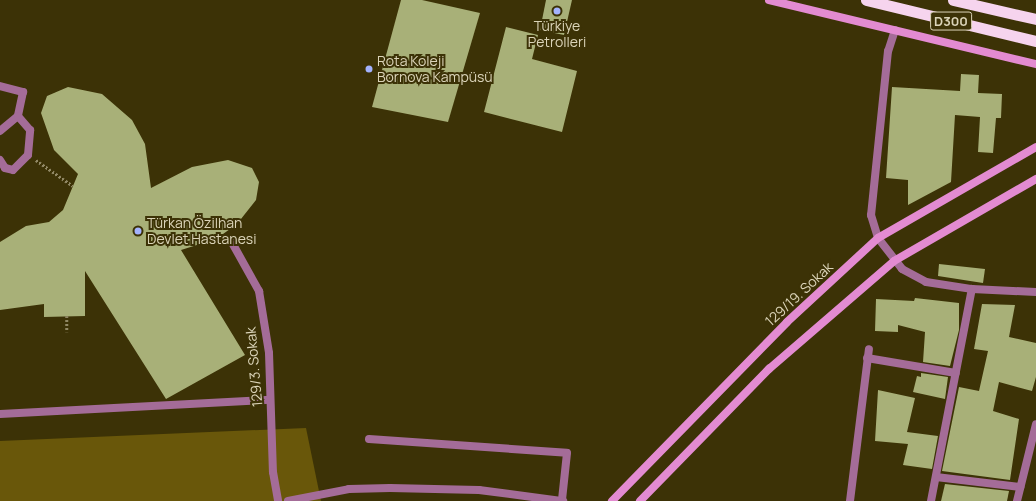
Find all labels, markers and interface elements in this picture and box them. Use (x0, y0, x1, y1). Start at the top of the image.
marker: Türkiye Petrolleri (552, 6, 562, 16)
road number: D300 (930, 10, 972, 32)
place label: Türkiye Petrolleri (528, 18, 586, 50)
place label: Rota Koleji Bornova Kampüsü (377, 53, 493, 86)
marker: Rota Koleji Bornova Kampüsü (364, 64, 374, 74)
place label: Türkan Özilhan Devlet Hastanesi (147, 215, 256, 248)
marker: Türkan Özilhan Devlet Hastanesi (132, 225, 144, 237)
street label: 129/19. Sokak (762, 258, 836, 330)
street label: 129/3. Sokak (242, 326, 266, 408)

